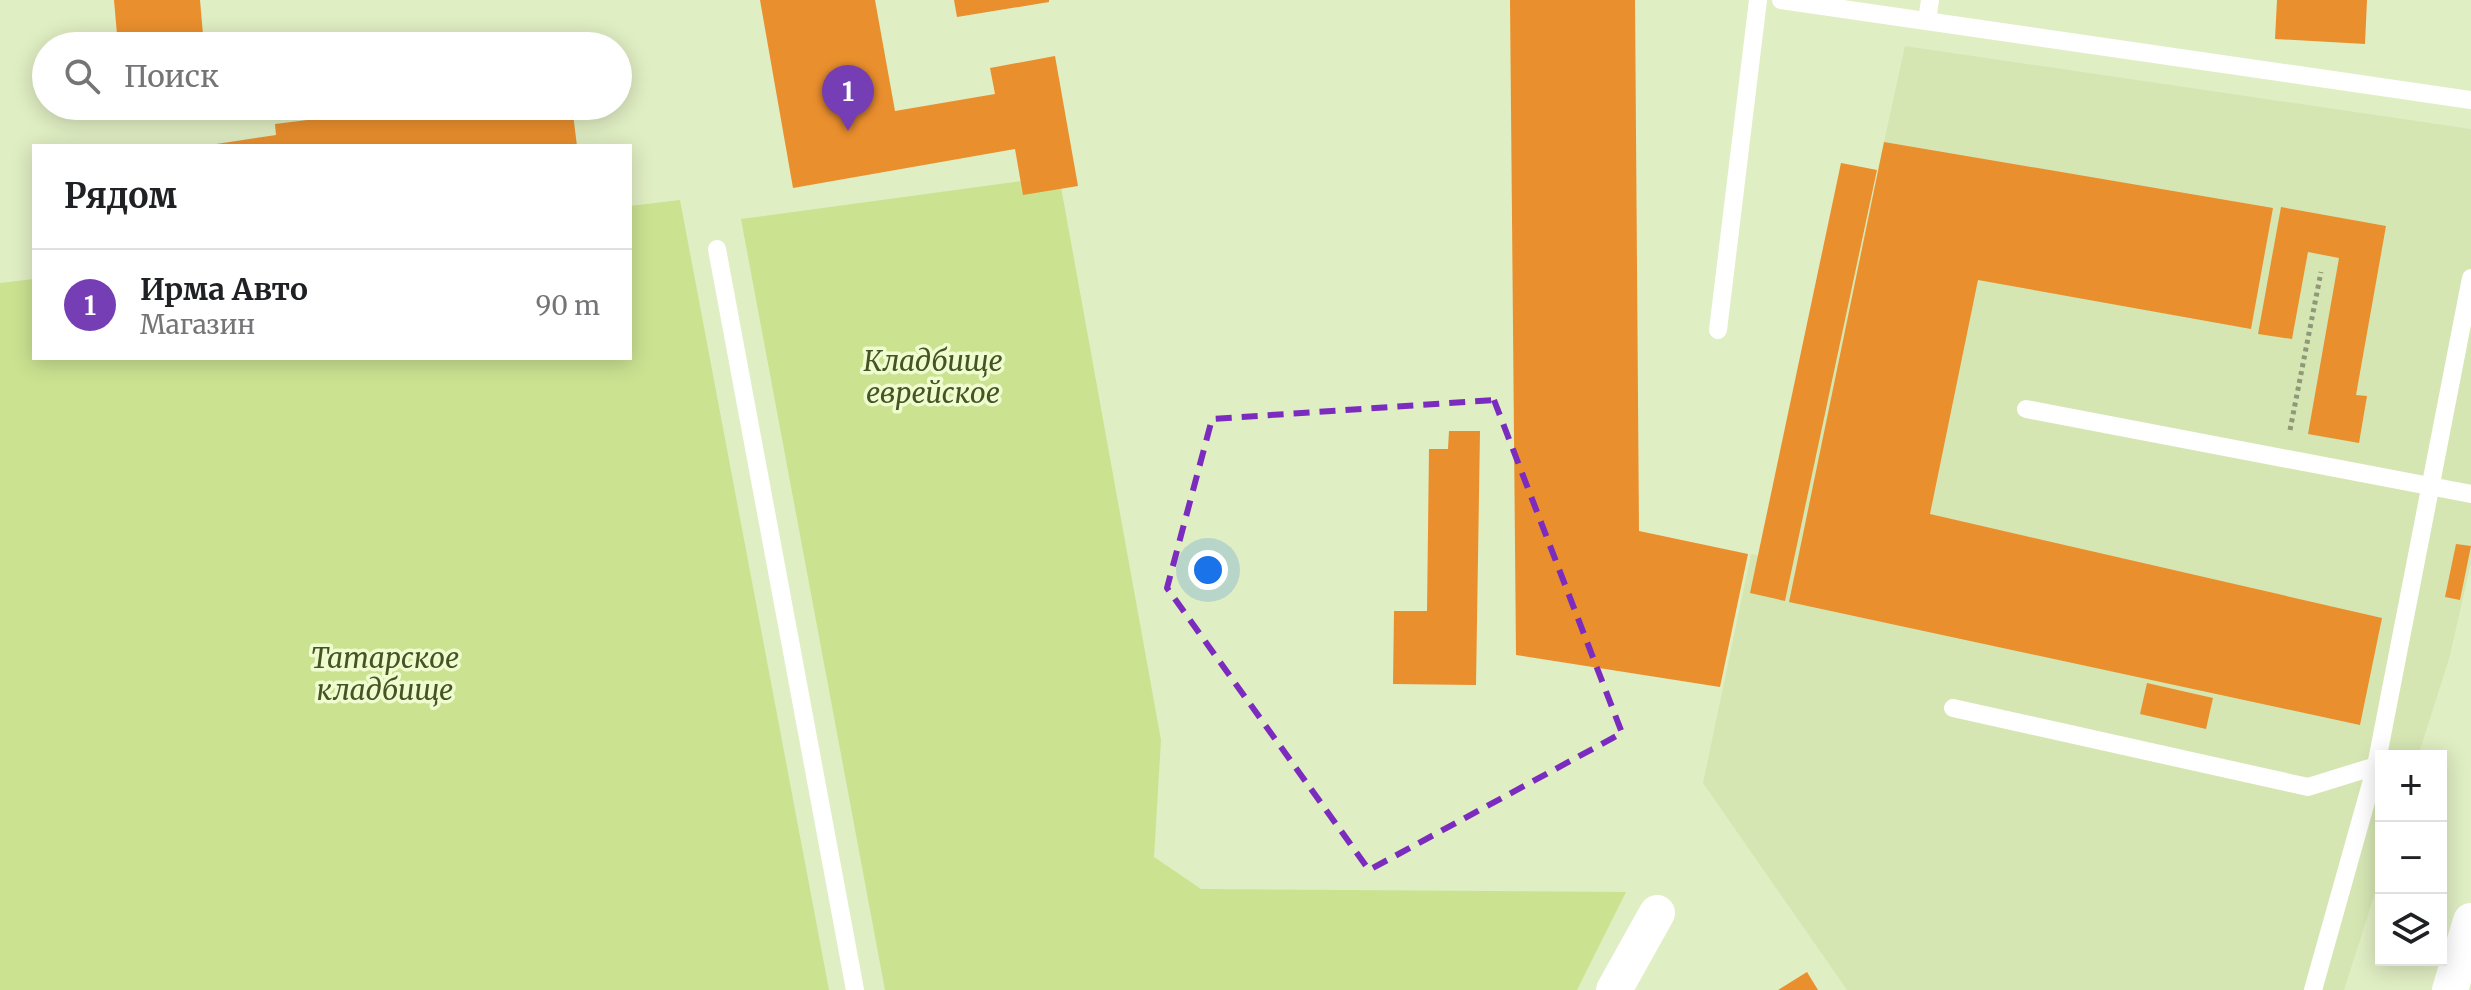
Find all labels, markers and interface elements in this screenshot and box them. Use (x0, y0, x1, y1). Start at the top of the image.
search box (32, 32, 632, 120)
icon: search (60, 54, 104, 98)
text: Поиск (124, 57, 219, 95)
pin: 1 (822, 65, 874, 131)
text: Рядом (64, 175, 177, 217)
text: Ирма Авто (140, 270, 308, 308)
text: 1 (84, 289, 96, 322)
text: 90 m (536, 289, 600, 322)
text: Магазин (140, 308, 255, 341)
park label: Кладбище еврейское (863, 343, 1003, 411)
your location (1188, 550, 1228, 590)
park label: Татарское кладбище (311, 640, 459, 708)
map controls (2375, 750, 2447, 966)
button: + (2375, 750, 2447, 822)
button: − (2375, 822, 2447, 894)
button: layers (2375, 894, 2447, 966)

